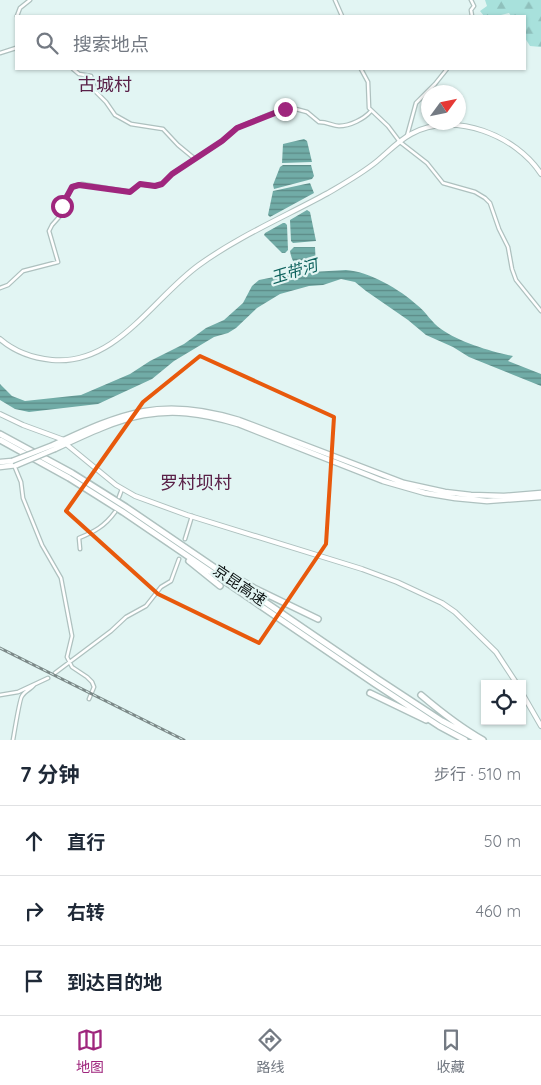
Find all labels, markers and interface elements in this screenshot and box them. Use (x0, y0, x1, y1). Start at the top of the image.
search box (15, 15, 526, 70)
icon: search (33, 29, 61, 57)
text: 搜索地点 (73, 32, 149, 56)
district label: 古城村 (78, 73, 132, 96)
north arrow (421, 85, 466, 130)
route end (274, 98, 297, 121)
route start (51, 195, 74, 218)
water label: 玉带河 (268, 254, 323, 288)
district label: 罗村坝村 (160, 471, 232, 494)
street label: 京昆高速 (210, 560, 270, 610)
map controls (481, 680, 526, 725)
button: locate (481, 680, 526, 725)
text: 7 分钟 (20, 761, 79, 787)
text: 步行 · 510 m (434, 764, 521, 784)
icon: ahead (20, 827, 48, 855)
text: 直行 (67, 830, 105, 854)
text: 50 m (484, 831, 521, 851)
icon: right (20, 897, 48, 925)
text: 右转 (67, 900, 105, 924)
text: 460 m (475, 901, 521, 921)
icon: arrive (20, 967, 48, 995)
text: 到达目的地 (67, 970, 162, 994)
tab: 地图 (76, 1026, 104, 1076)
tab: 路线 (256, 1026, 284, 1076)
tab: 收藏 (437, 1026, 465, 1076)

